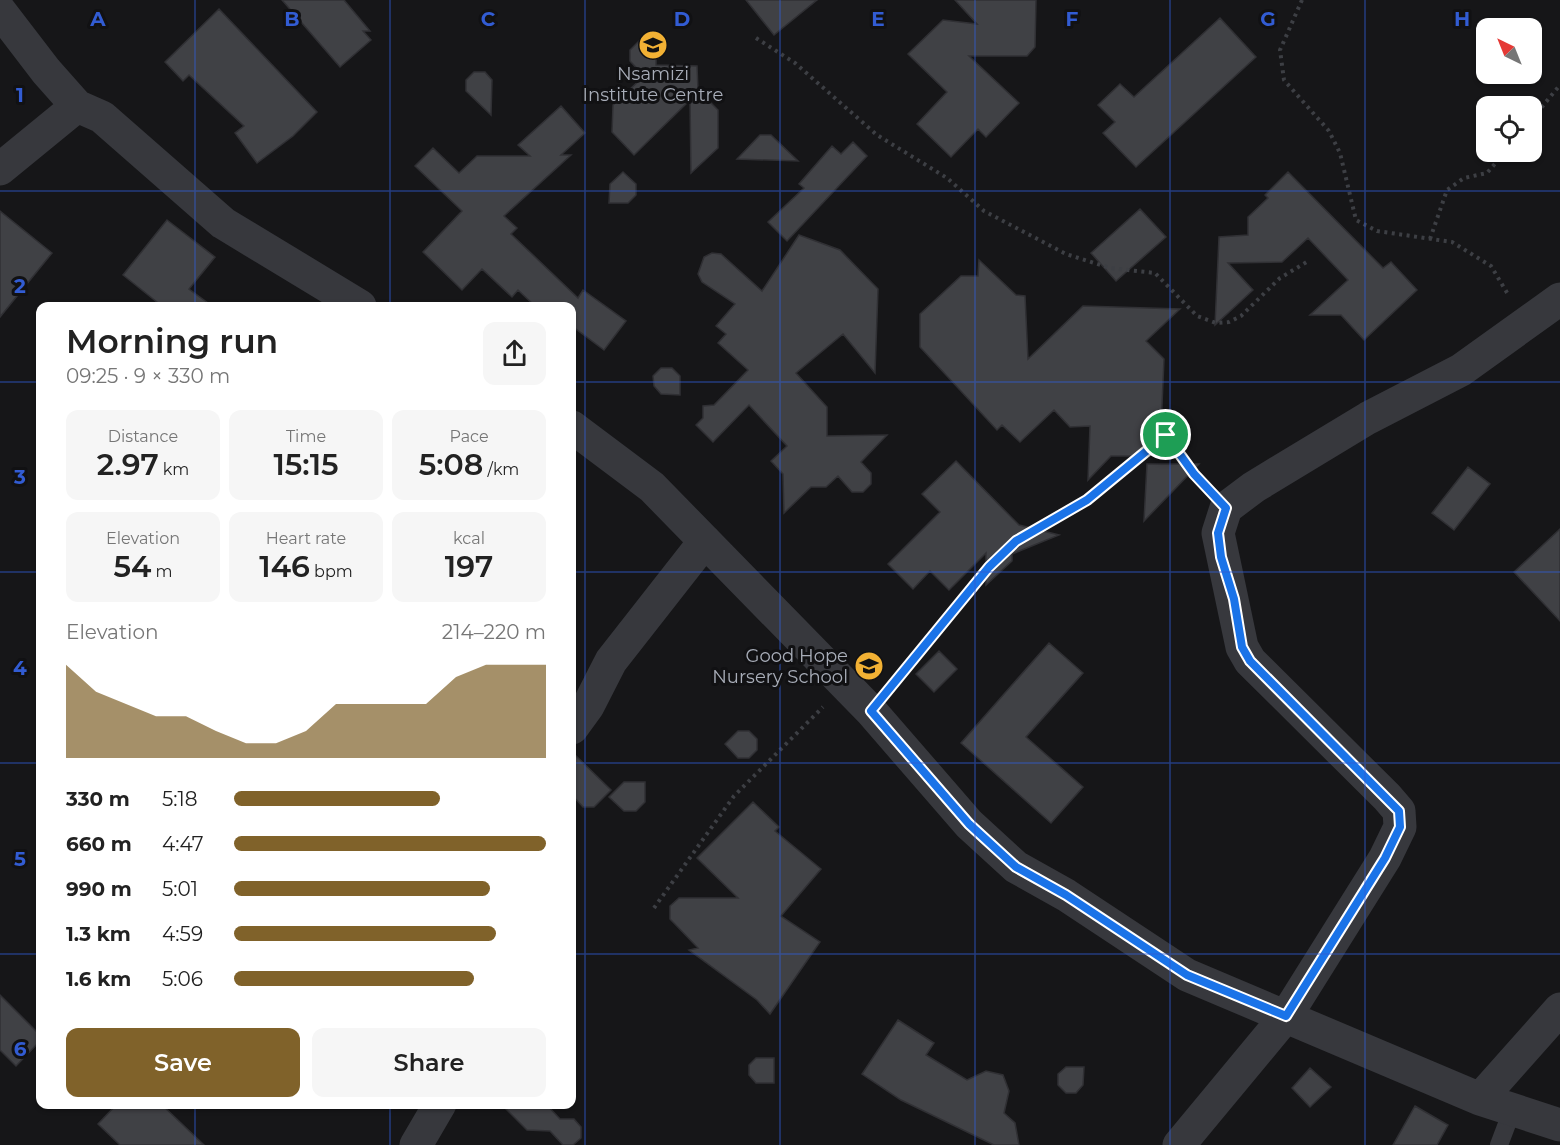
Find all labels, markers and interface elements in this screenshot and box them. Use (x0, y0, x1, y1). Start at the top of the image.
text: A (89, 7, 106, 31)
text: B (284, 7, 300, 31)
text: C (481, 7, 496, 31)
text: D (674, 7, 690, 31)
text: E (871, 7, 885, 31)
text: F (1066, 7, 1079, 31)
text: G (1260, 7, 1276, 31)
text: H (1454, 7, 1470, 31)
north arrow (1476, 18, 1542, 84)
map controls (1476, 18, 1542, 162)
school or university icon: Nsamizi Institute Centre (637, 29, 669, 61)
place label: Nsamizi Institute Centre (583, 63, 724, 106)
text: 1 (16, 83, 24, 107)
button: locate (1476, 96, 1542, 162)
text: 2 (14, 274, 26, 298)
text: Morning run (66, 321, 278, 361)
button: share (483, 322, 546, 385)
text: 09:25 · 9 × 330 m (66, 364, 230, 388)
pin (1140, 409, 1191, 460)
icon: arrive (1149, 418, 1182, 451)
text: Distance (108, 427, 178, 446)
text: Time (286, 427, 326, 446)
text: Pace (449, 427, 489, 446)
text: 2.97 (97, 446, 159, 483)
text: 15:15 (273, 446, 339, 483)
text: 5:08 (419, 446, 483, 483)
text: km (159, 460, 189, 479)
text: /km (483, 460, 519, 479)
text: 3 (13, 465, 26, 489)
text: Elevation (106, 529, 180, 548)
text: Heart rate (266, 529, 346, 548)
text: kcal (453, 529, 485, 548)
text: 54 (113, 548, 151, 585)
text: 146 (259, 548, 310, 585)
text: 197 (445, 548, 493, 585)
text: m (151, 562, 173, 581)
text: bpm (310, 562, 353, 581)
text: Elevation (66, 620, 158, 644)
text: 214–220 m (442, 620, 546, 644)
place label: Good Hope Nursery School (712, 645, 848, 688)
school or university icon: Good Hope Nursery School (853, 650, 885, 682)
text: 4 (13, 656, 27, 680)
text: 330 m (66, 787, 130, 811)
text: 5:18 (162, 787, 198, 811)
text: 660 m (66, 832, 132, 856)
text: 4:47 (162, 832, 204, 856)
text: 5 (14, 847, 26, 871)
text: 990 m (66, 877, 132, 901)
text: 5:01 (162, 877, 198, 901)
text: 1.3 km (66, 922, 131, 946)
text: 4:59 (162, 922, 203, 946)
text: 1.6 km (66, 967, 131, 991)
text: 5:06 (162, 967, 203, 991)
button: Save (66, 1028, 300, 1097)
button: Share (312, 1028, 546, 1097)
text: 6 (14, 1037, 27, 1061)

